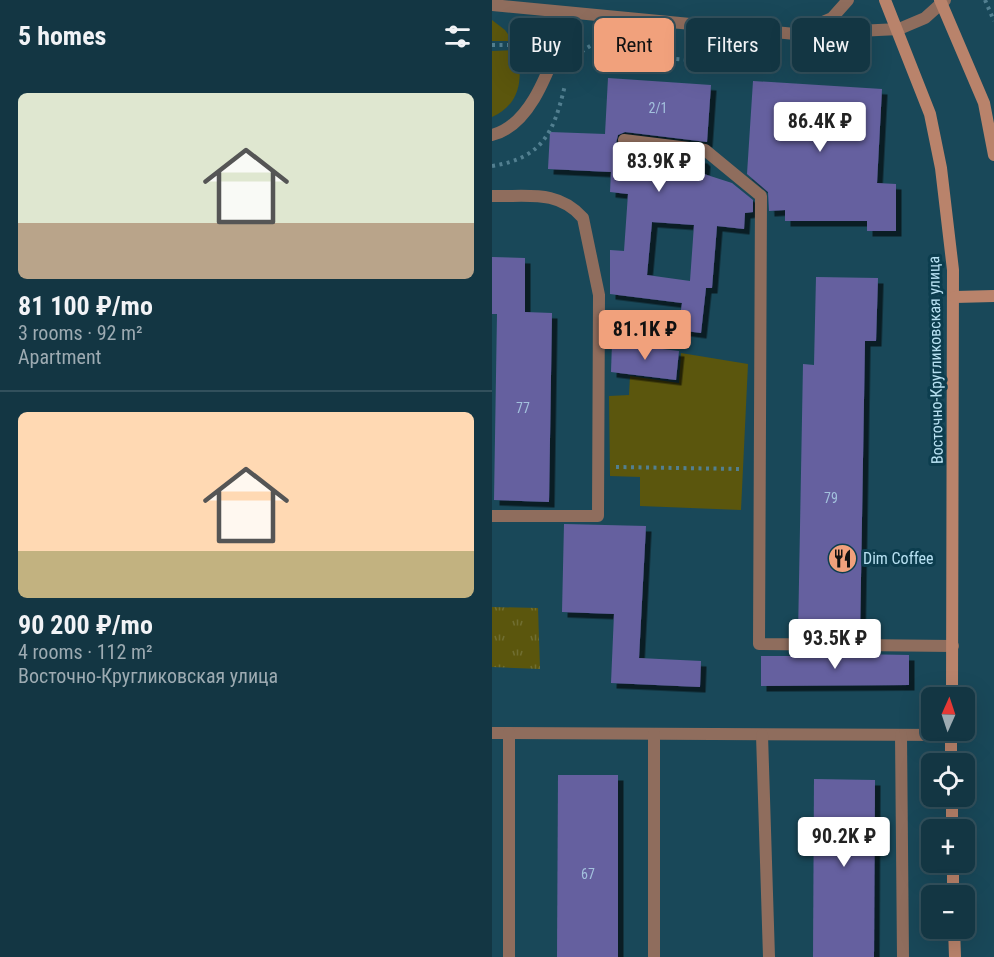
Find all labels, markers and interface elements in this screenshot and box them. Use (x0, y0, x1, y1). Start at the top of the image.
chip: Buy (510, 18, 582, 72)
chip: Rent (594, 18, 674, 72)
chip: Filters (686, 18, 780, 72)
chip: New (792, 18, 870, 72)
icon: filters (441, 20, 474, 53)
text: 5 homes (18, 21, 106, 51)
house number: 2/1 (648, 100, 668, 116)
pin: 86.4K ₽ (765, 102, 875, 153)
text: 86.4K ₽ (788, 109, 852, 133)
icon: home (192, 132, 300, 240)
pin: 83.9K ₽ (604, 142, 714, 193)
text: 83.9K ₽ (627, 149, 691, 173)
street label: Восточно-Кругликовская улица (924, 256, 947, 464)
text: 81 100 ₽/mo (18, 291, 153, 321)
pin: 81.1K ₽ (590, 310, 700, 361)
text: 81.1K ₽ (613, 317, 677, 341)
text: 3 rooms · 92 m² (18, 321, 143, 345)
text: Apartment (18, 345, 102, 369)
house number: 77 (516, 400, 530, 416)
icon: home (192, 451, 300, 559)
house number: 79 (824, 490, 838, 506)
restaurant icon: Dim Coffee (826, 542, 858, 574)
place label: Dim Coffee (863, 549, 934, 568)
text: 90 200 ₽/mo (18, 610, 153, 640)
pin: 93.5K ₽ (780, 619, 890, 670)
text: 93.5K ₽ (803, 626, 867, 650)
text: 4 rooms · 112 m² (18, 640, 153, 664)
text: Восточно-Кругликовская улица (18, 664, 278, 688)
north arrow (921, 687, 975, 741)
map controls (921, 687, 975, 939)
button: locate (921, 753, 975, 807)
pin: 90.2K ₽ (789, 817, 899, 868)
button: + (921, 819, 975, 873)
text: 90.2K ₽ (812, 824, 876, 848)
house number: 67 (581, 866, 595, 882)
button: − (921, 885, 975, 939)

